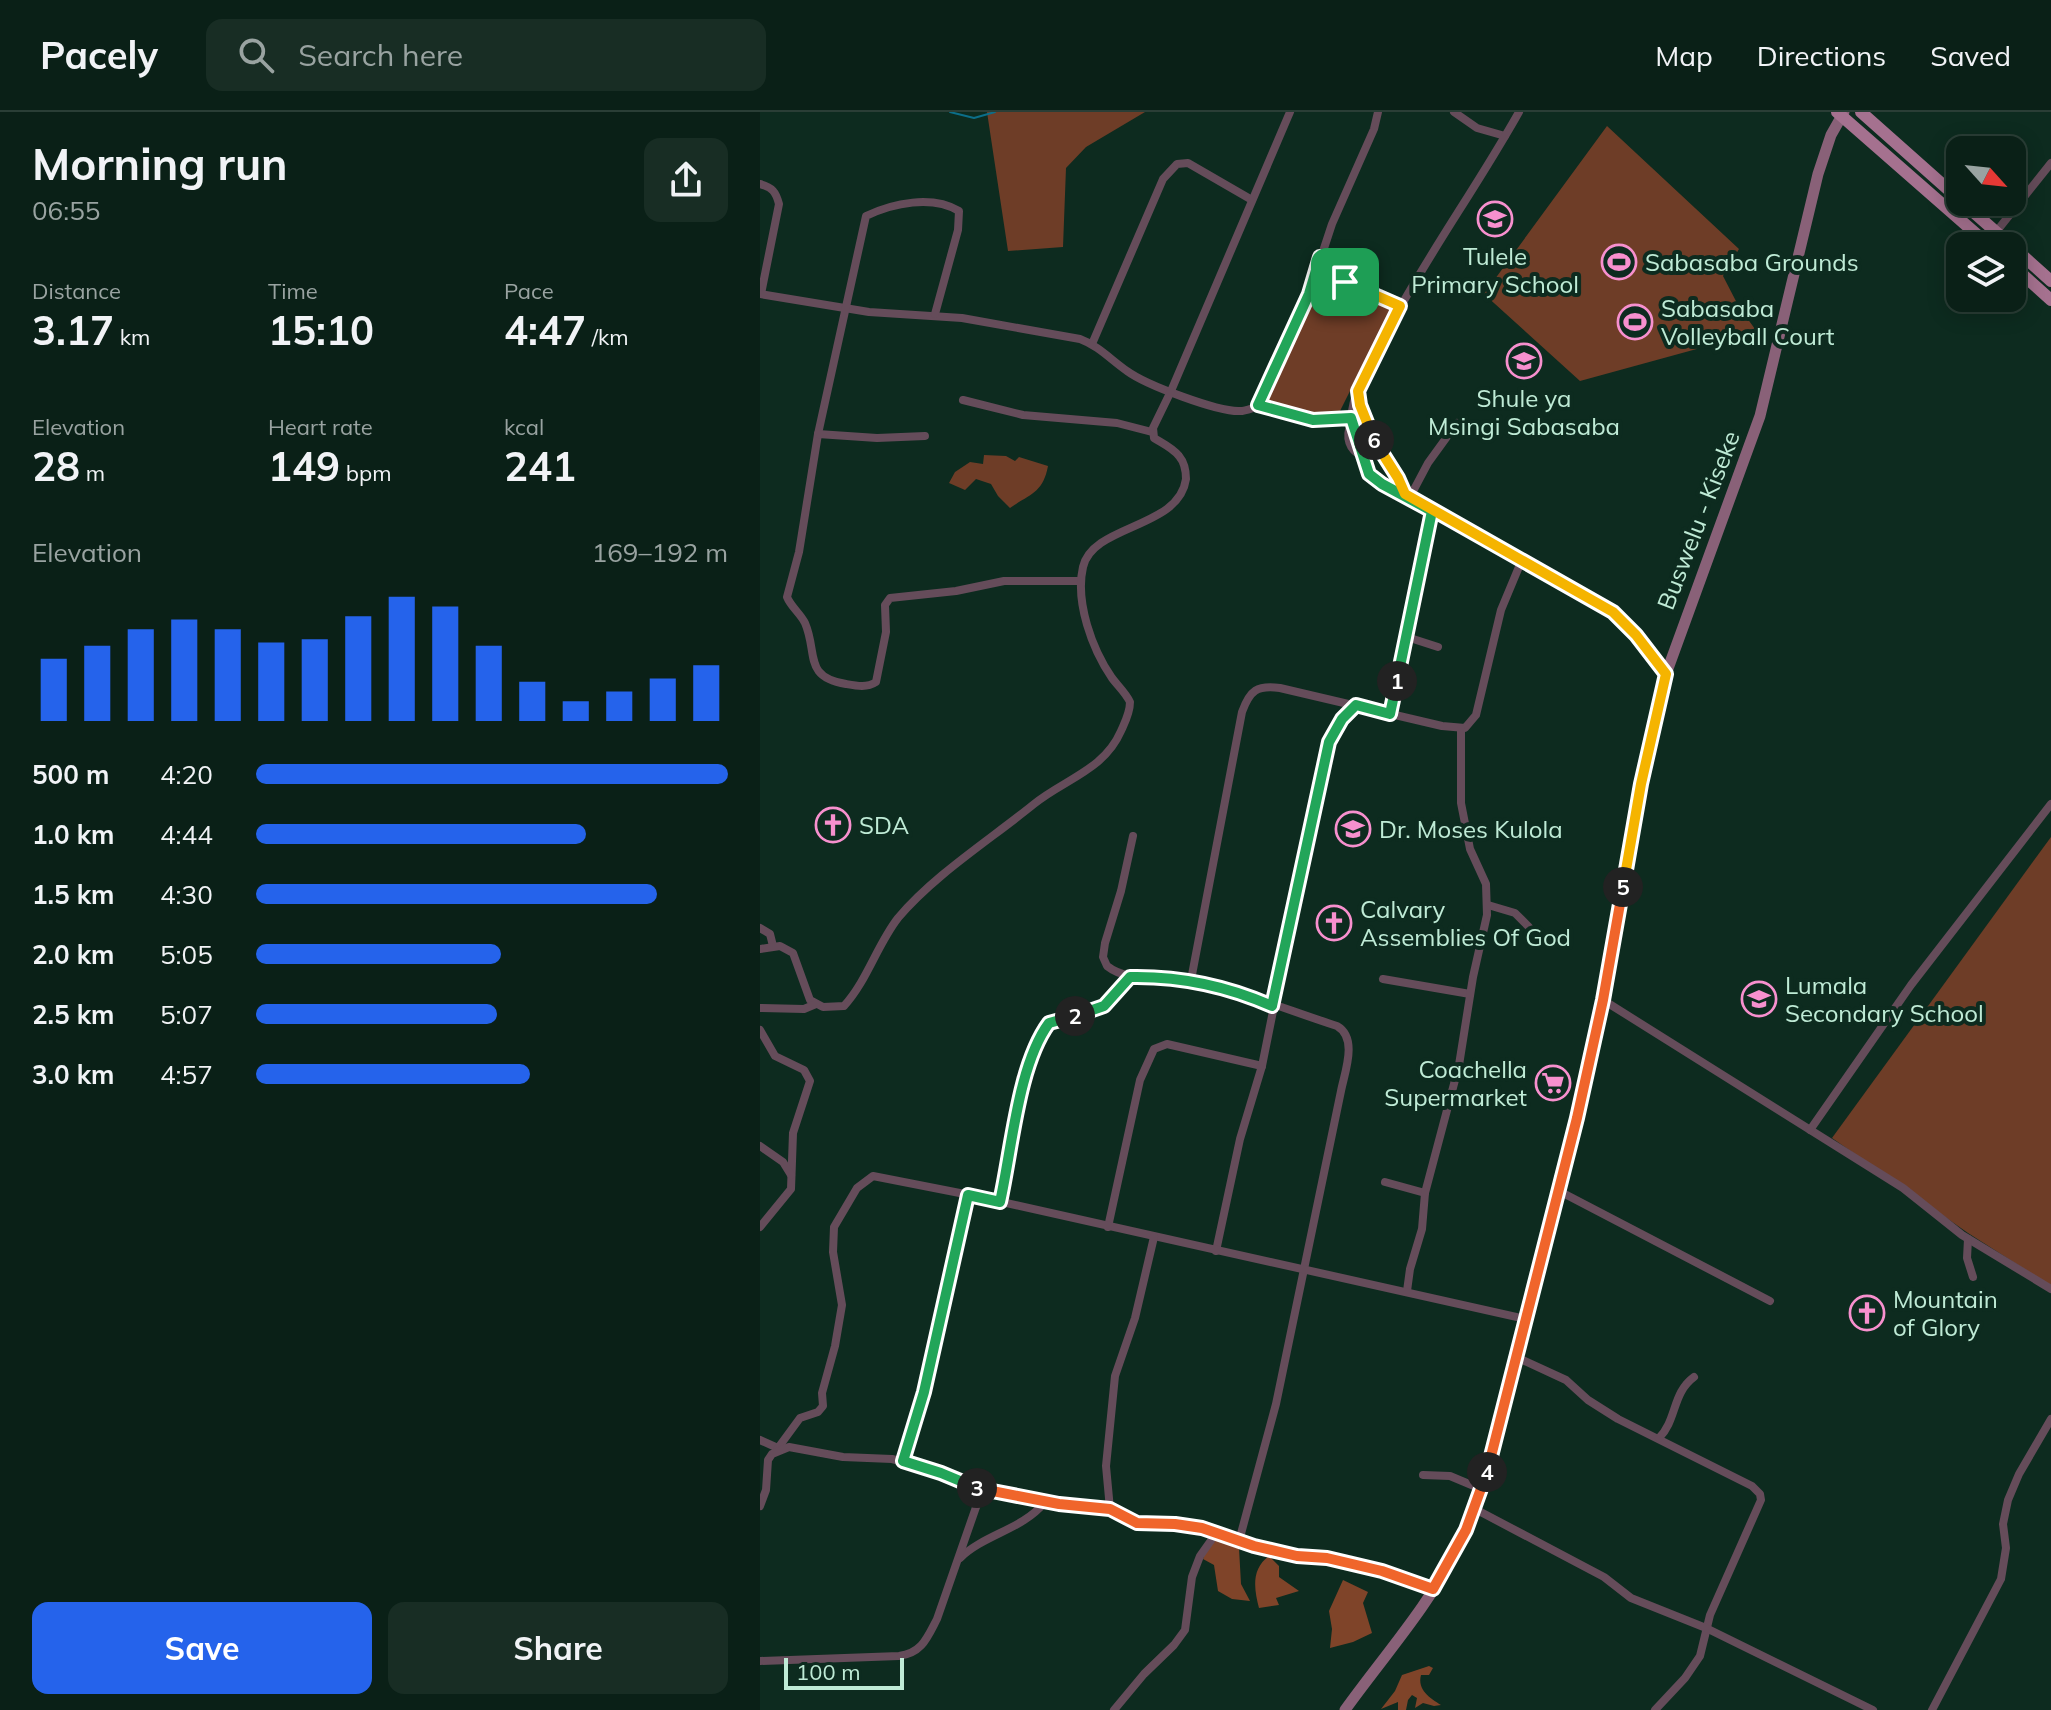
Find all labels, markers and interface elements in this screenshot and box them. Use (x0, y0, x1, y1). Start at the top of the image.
search box (206, 19, 766, 91)
text: Pacely (40, 31, 158, 79)
icon: search (234, 33, 278, 77)
text: Search here (298, 36, 463, 74)
text: Map (1655, 38, 1713, 73)
text: Directions (1757, 38, 1886, 73)
text: Saved (1930, 38, 2011, 73)
text: Morning run (32, 136, 288, 191)
north arrow (1946, 136, 2026, 216)
map controls (1946, 136, 2026, 312)
button: share (644, 138, 728, 222)
text: 06:55 (32, 194, 100, 227)
school or university icon: Tulele Primary School (1476, 200, 1514, 238)
button: layers (1946, 232, 2026, 312)
place label: Tulele Primary School (1411, 241, 1579, 299)
sports icon: Sabasaba Grounds (1600, 243, 1638, 281)
place label: Sabasaba Grounds (1645, 247, 1859, 277)
pin (1311, 248, 1379, 316)
icon: arrive (1323, 260, 1367, 304)
text: Distance (32, 277, 121, 305)
text: Time (268, 277, 318, 305)
text: Pace (504, 277, 554, 305)
place label: Sabasaba Volleyball Court (1661, 293, 1834, 351)
sports icon: Sabasaba Volleyball Court (1616, 303, 1654, 341)
text: 3.17 (32, 305, 114, 355)
text: 15:10 (268, 305, 374, 355)
text: 4:47 (504, 305, 586, 355)
text: km (114, 323, 150, 351)
text: /km (586, 323, 629, 351)
school or university icon: Shule ya Msingi Sabasaba (1505, 342, 1543, 380)
place label: Shule ya Msingi Sabasaba (1428, 383, 1620, 441)
text: Elevation (32, 413, 125, 441)
text: Heart rate (268, 413, 373, 441)
text: kcal (504, 413, 544, 441)
pin: 6 (1354, 420, 1394, 460)
text: 6 (1367, 426, 1381, 454)
street label: Buswelu - Kiseke (1650, 426, 1746, 614)
text: 28 (32, 441, 80, 491)
text: 149 (268, 441, 340, 491)
text: 241 (504, 441, 576, 491)
text: m (80, 459, 105, 487)
text: bpm (340, 459, 391, 487)
text: Elevation (32, 536, 142, 569)
text: 169–192 m (592, 536, 728, 569)
pin: 1 (1377, 661, 1417, 701)
text: 1 (1390, 667, 1404, 695)
text: 500 m (32, 758, 109, 791)
text: 4:20 (160, 758, 213, 791)
church icon: SDA (814, 806, 852, 844)
place label: SDA (859, 810, 910, 840)
school or university icon: Dr. Moses Kulola (1334, 810, 1372, 848)
place label: Dr. Moses Kulola (1379, 814, 1563, 844)
text: 1.0 km (32, 818, 115, 851)
text: 4:44 (160, 818, 213, 851)
pin: 5 (1603, 867, 1643, 907)
text: 5 (1616, 873, 1630, 901)
text: 1.5 km (32, 878, 115, 911)
text: 4:30 (160, 878, 213, 911)
place label: Calvary Assemblies Of God (1360, 894, 1571, 952)
church icon: Calvary Assemblies Of God (1315, 904, 1353, 942)
text: 2.0 km (32, 938, 115, 971)
text: 5:05 (160, 938, 213, 971)
place label: Lumala Secondary School (1785, 970, 1984, 1028)
school or university icon: Lumala Secondary School (1740, 980, 1778, 1018)
pin: 2 (1055, 996, 1095, 1036)
text: 2.5 km (32, 998, 115, 1031)
text: 5:07 (160, 998, 213, 1031)
text: 2 (1068, 1002, 1082, 1030)
place label: Coachella Supermarket (1384, 1054, 1527, 1112)
text: 3.0 km (32, 1058, 115, 1091)
text: 4:57 (160, 1058, 213, 1091)
supermarket icon: Coachella Supermarket (1534, 1064, 1572, 1102)
place label: Mountain of Glory (1893, 1284, 1998, 1342)
church icon: Mountain of Glory (1848, 1294, 1886, 1332)
pin: 4 (1467, 1452, 1507, 1492)
text: 4 (1480, 1458, 1494, 1486)
pin: 3 (957, 1468, 997, 1508)
text: 3 (970, 1474, 984, 1502)
button: Save (32, 1602, 372, 1694)
button: Share (388, 1602, 728, 1694)
scale bar (784, 1654, 904, 1690)
text: 100 m (796, 1658, 861, 1686)

